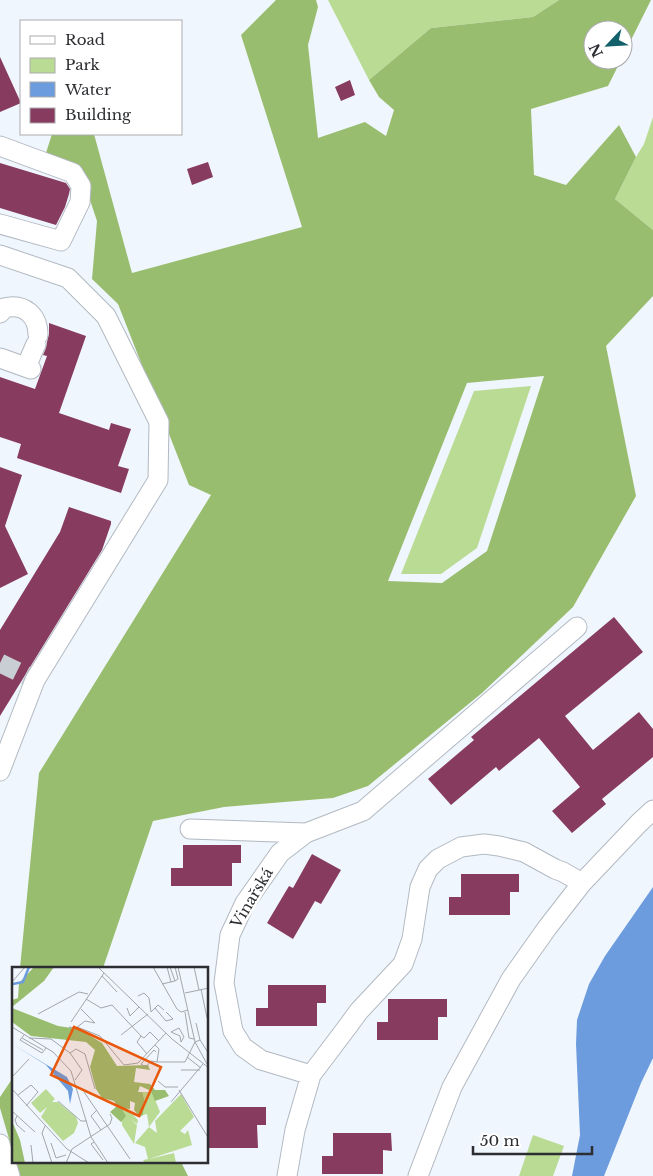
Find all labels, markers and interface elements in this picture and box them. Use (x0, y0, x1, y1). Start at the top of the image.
legend (20, 20, 182, 135)
north arrow (583, 20, 633, 70)
text: Road (65, 30, 105, 49)
text: N (585, 41, 607, 60)
text: Park (65, 55, 101, 74)
text: Water (64, 80, 112, 99)
text: Building (65, 105, 132, 124)
street label: Vinařská (226, 864, 277, 932)
inset map (12, 967, 209, 1164)
scale bar (473, 1124, 592, 1156)
text: 50 m (480, 1131, 520, 1150)

